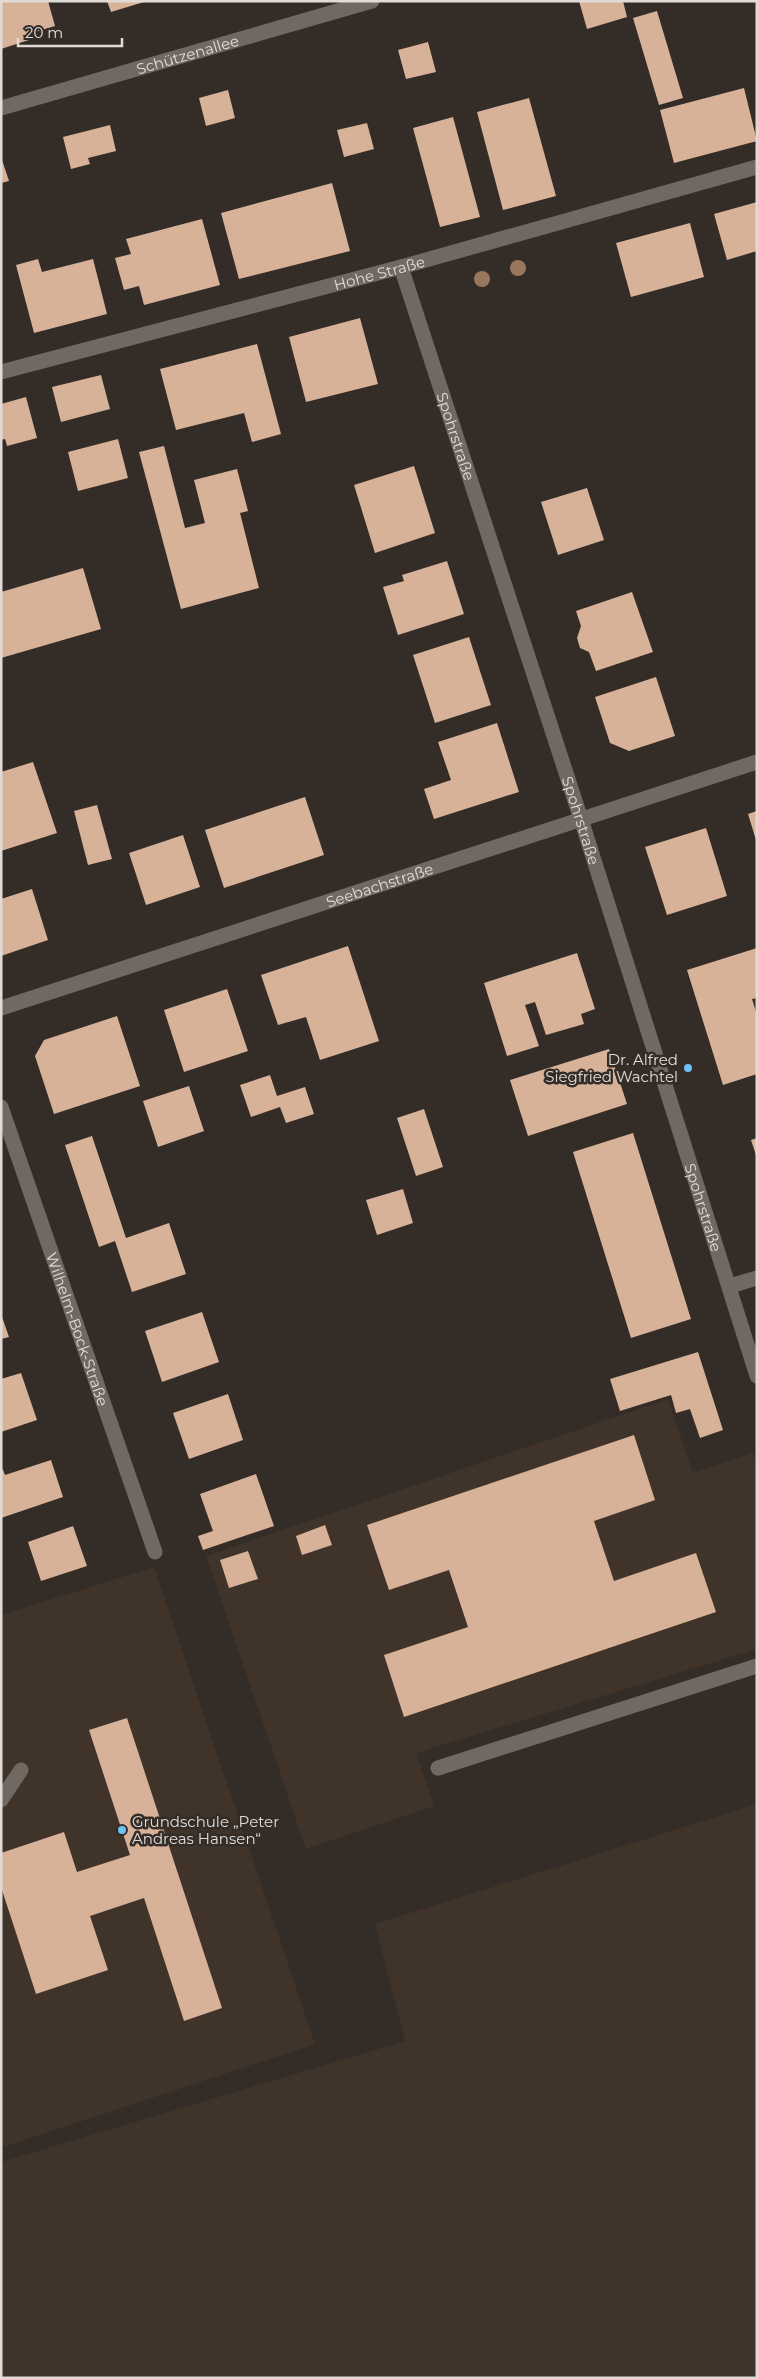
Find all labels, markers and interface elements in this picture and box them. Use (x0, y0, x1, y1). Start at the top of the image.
scale bar (18, 15, 121, 47)
text: 20 m (25, 23, 63, 42)
street label: Schützenallee (134, 30, 241, 78)
street label: Hohe Straße (332, 251, 427, 294)
street label: Spohrstraße (433, 390, 479, 483)
street label: Spohrstraße (558, 774, 604, 867)
street label: Seebachstraße (323, 859, 435, 911)
place label: Dr. Alfred Siegfried Wachtel (545, 1050, 678, 1086)
marker: Dr. Alfred Siegfried Wachtel (682, 1062, 694, 1074)
street label: Spohrstraße (681, 1161, 727, 1254)
street label: Wilhelm-Bock-Straße (43, 1250, 113, 1408)
place label: Grundschule „Peter Andreas Hansen“ (132, 1812, 279, 1848)
marker: Grundschule „Peter Andreas Hansen“ (116, 1824, 128, 1836)

